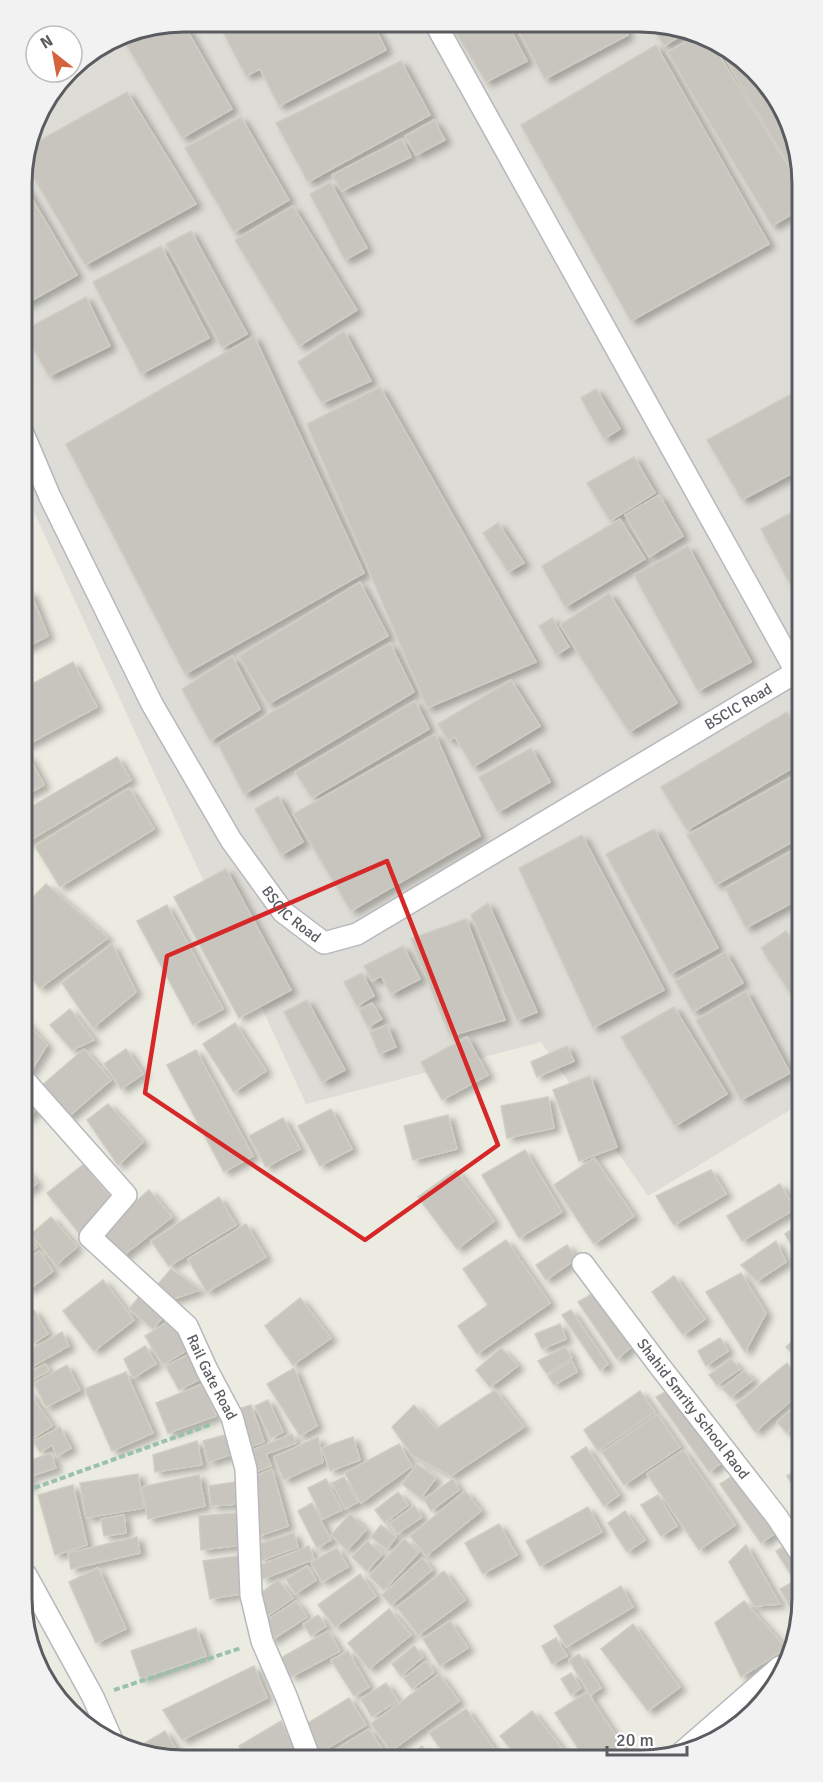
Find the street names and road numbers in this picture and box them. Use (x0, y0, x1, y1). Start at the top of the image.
street label: BSCIC Road (701, 680, 775, 734)
street label: BSCIC Road (258, 882, 324, 946)
street label: Rail Gate Road (183, 1331, 241, 1423)
street label: Shahid Smrity School Raod (633, 1335, 753, 1483)

